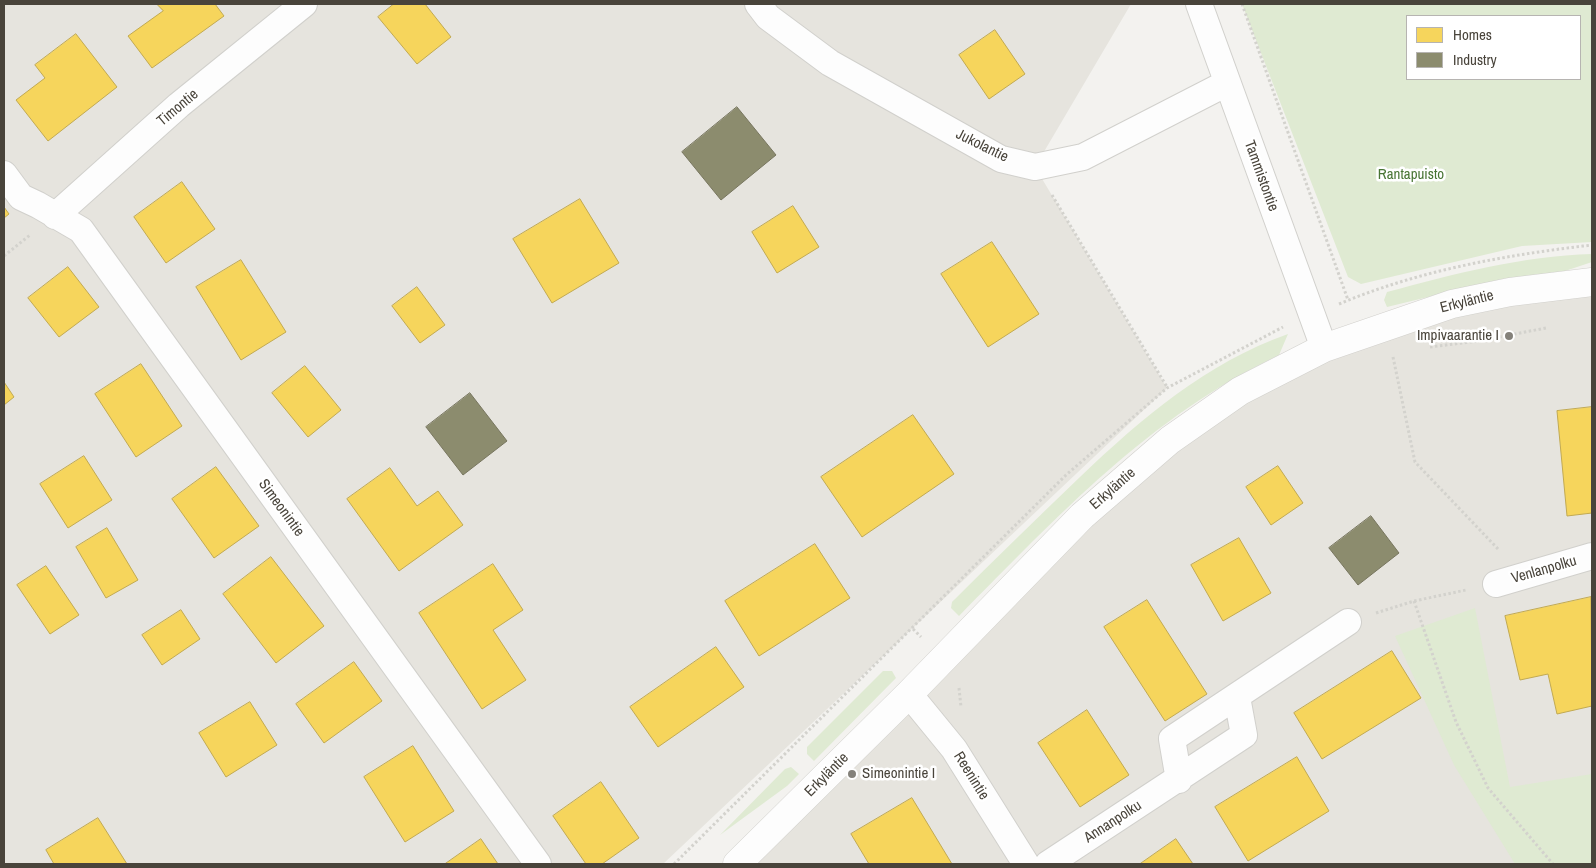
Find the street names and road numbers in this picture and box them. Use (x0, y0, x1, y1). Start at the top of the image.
street label: Timontie (154, 86, 202, 130)
street label: Jukolantie (953, 126, 1011, 166)
street label: Tammistontie (1240, 138, 1282, 214)
street label: Erkyläntie (1438, 287, 1496, 317)
street label: Erkyläntie (1086, 464, 1140, 514)
street label: Simeonintie (254, 476, 308, 540)
street label: Venlanpolku (1509, 552, 1579, 588)
street label: Erkyläntie (801, 749, 853, 801)
street label: Reenintie (949, 749, 993, 803)
street label: Annanpolku (1081, 797, 1145, 847)

